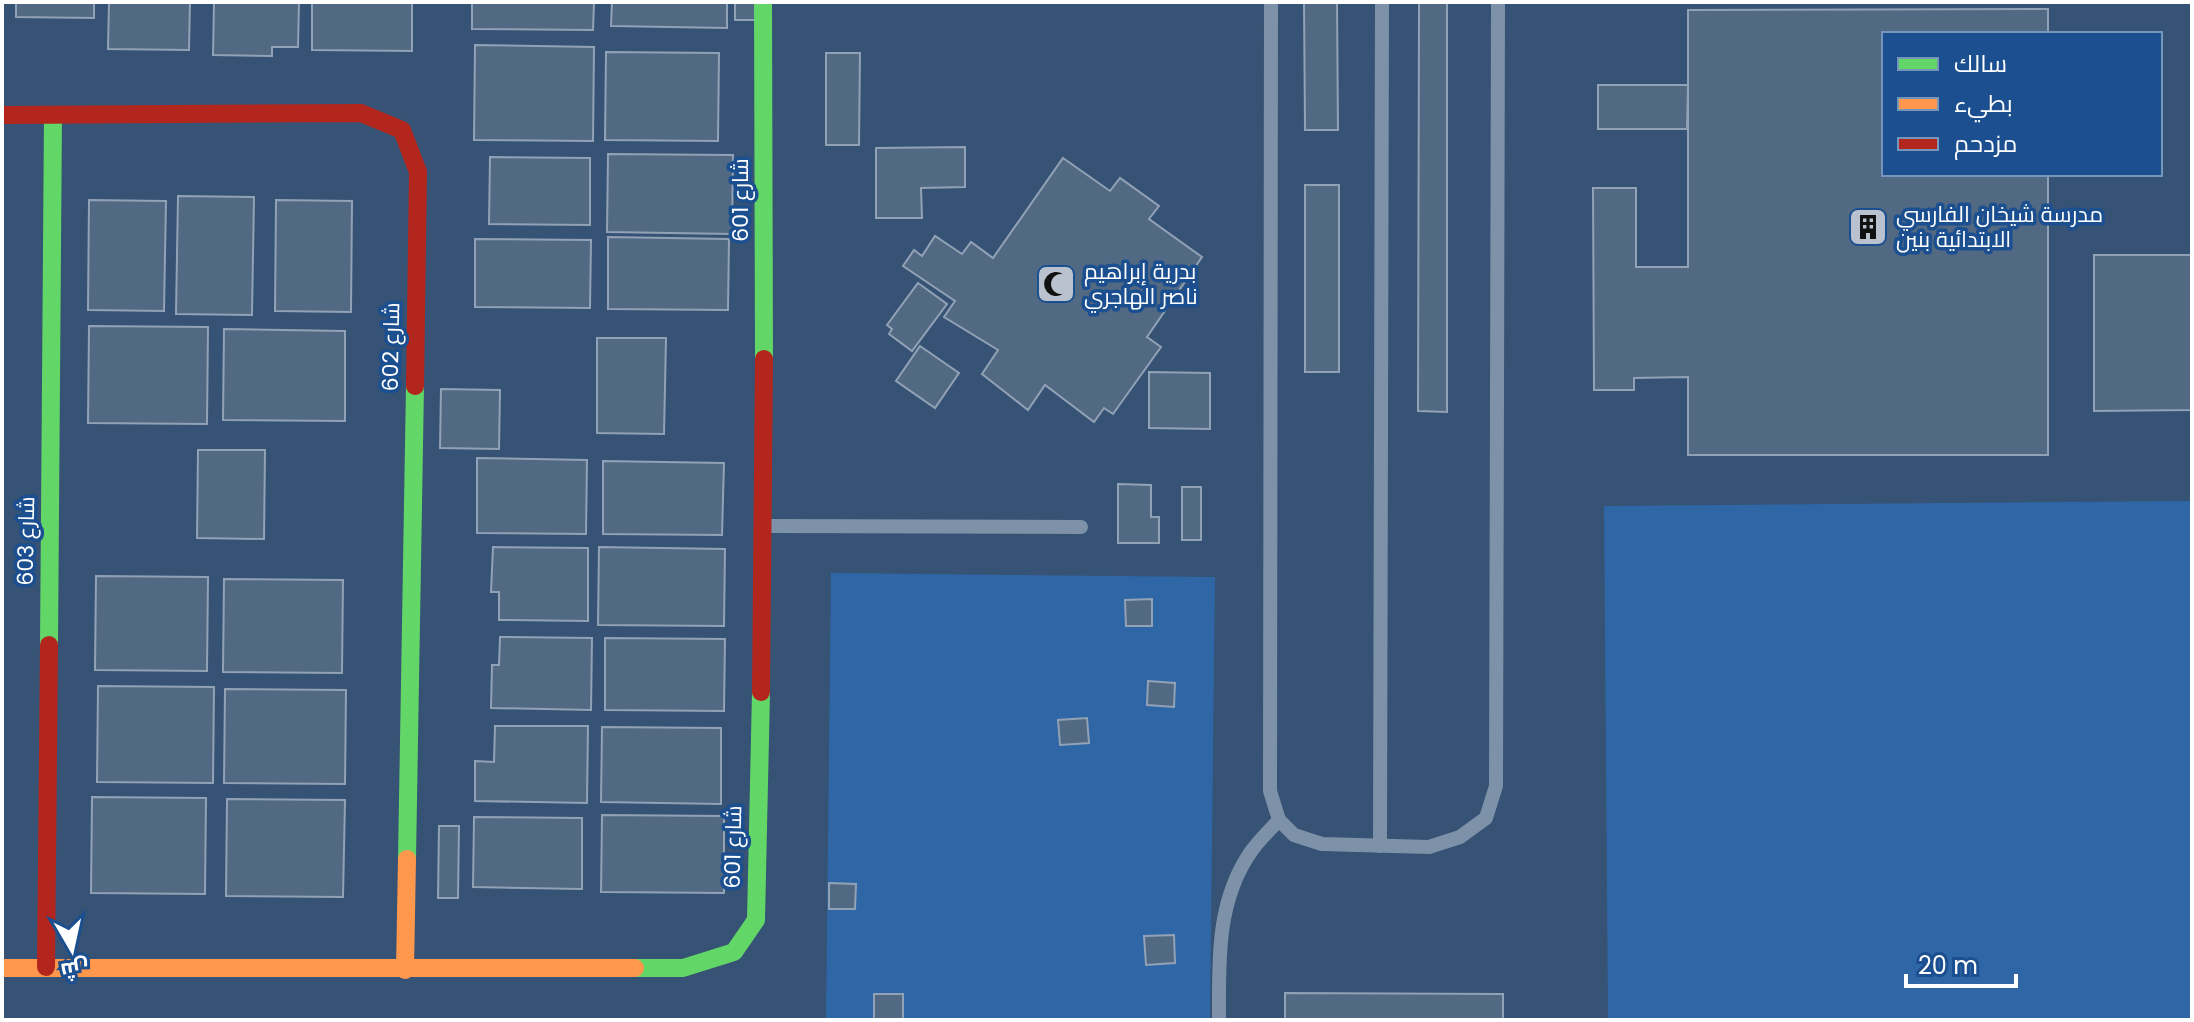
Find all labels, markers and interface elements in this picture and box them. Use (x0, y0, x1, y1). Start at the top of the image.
legend (1882, 32, 2162, 176)
text: سالك (1954, 47, 2007, 80)
text: بطيء (1954, 87, 2013, 123)
text: مزدحم (1954, 127, 2017, 160)
street label: شارع 601 (725, 158, 756, 242)
place label: مدرسة شيخان الفارسي الابتدائية بنين (1896, 199, 2103, 255)
building icon: مدرسة شيخان الفارسي الابتدائية بنين (1847, 206, 1889, 248)
place label: بدرية إبراهيم ناصر الهاجري (1084, 256, 1198, 313)
mosque icon: بدرية إبراهيم ناصر الهاجري (1035, 263, 1077, 305)
street label: شارع 602 (375, 302, 407, 392)
street label: شارع 603 (10, 496, 42, 586)
street label: شارع 601 (717, 805, 749, 889)
north arrow (32, 910, 112, 990)
scale bar (1906, 938, 2016, 988)
text: 20 m (1918, 949, 1978, 982)
text: ش (59, 952, 91, 987)

